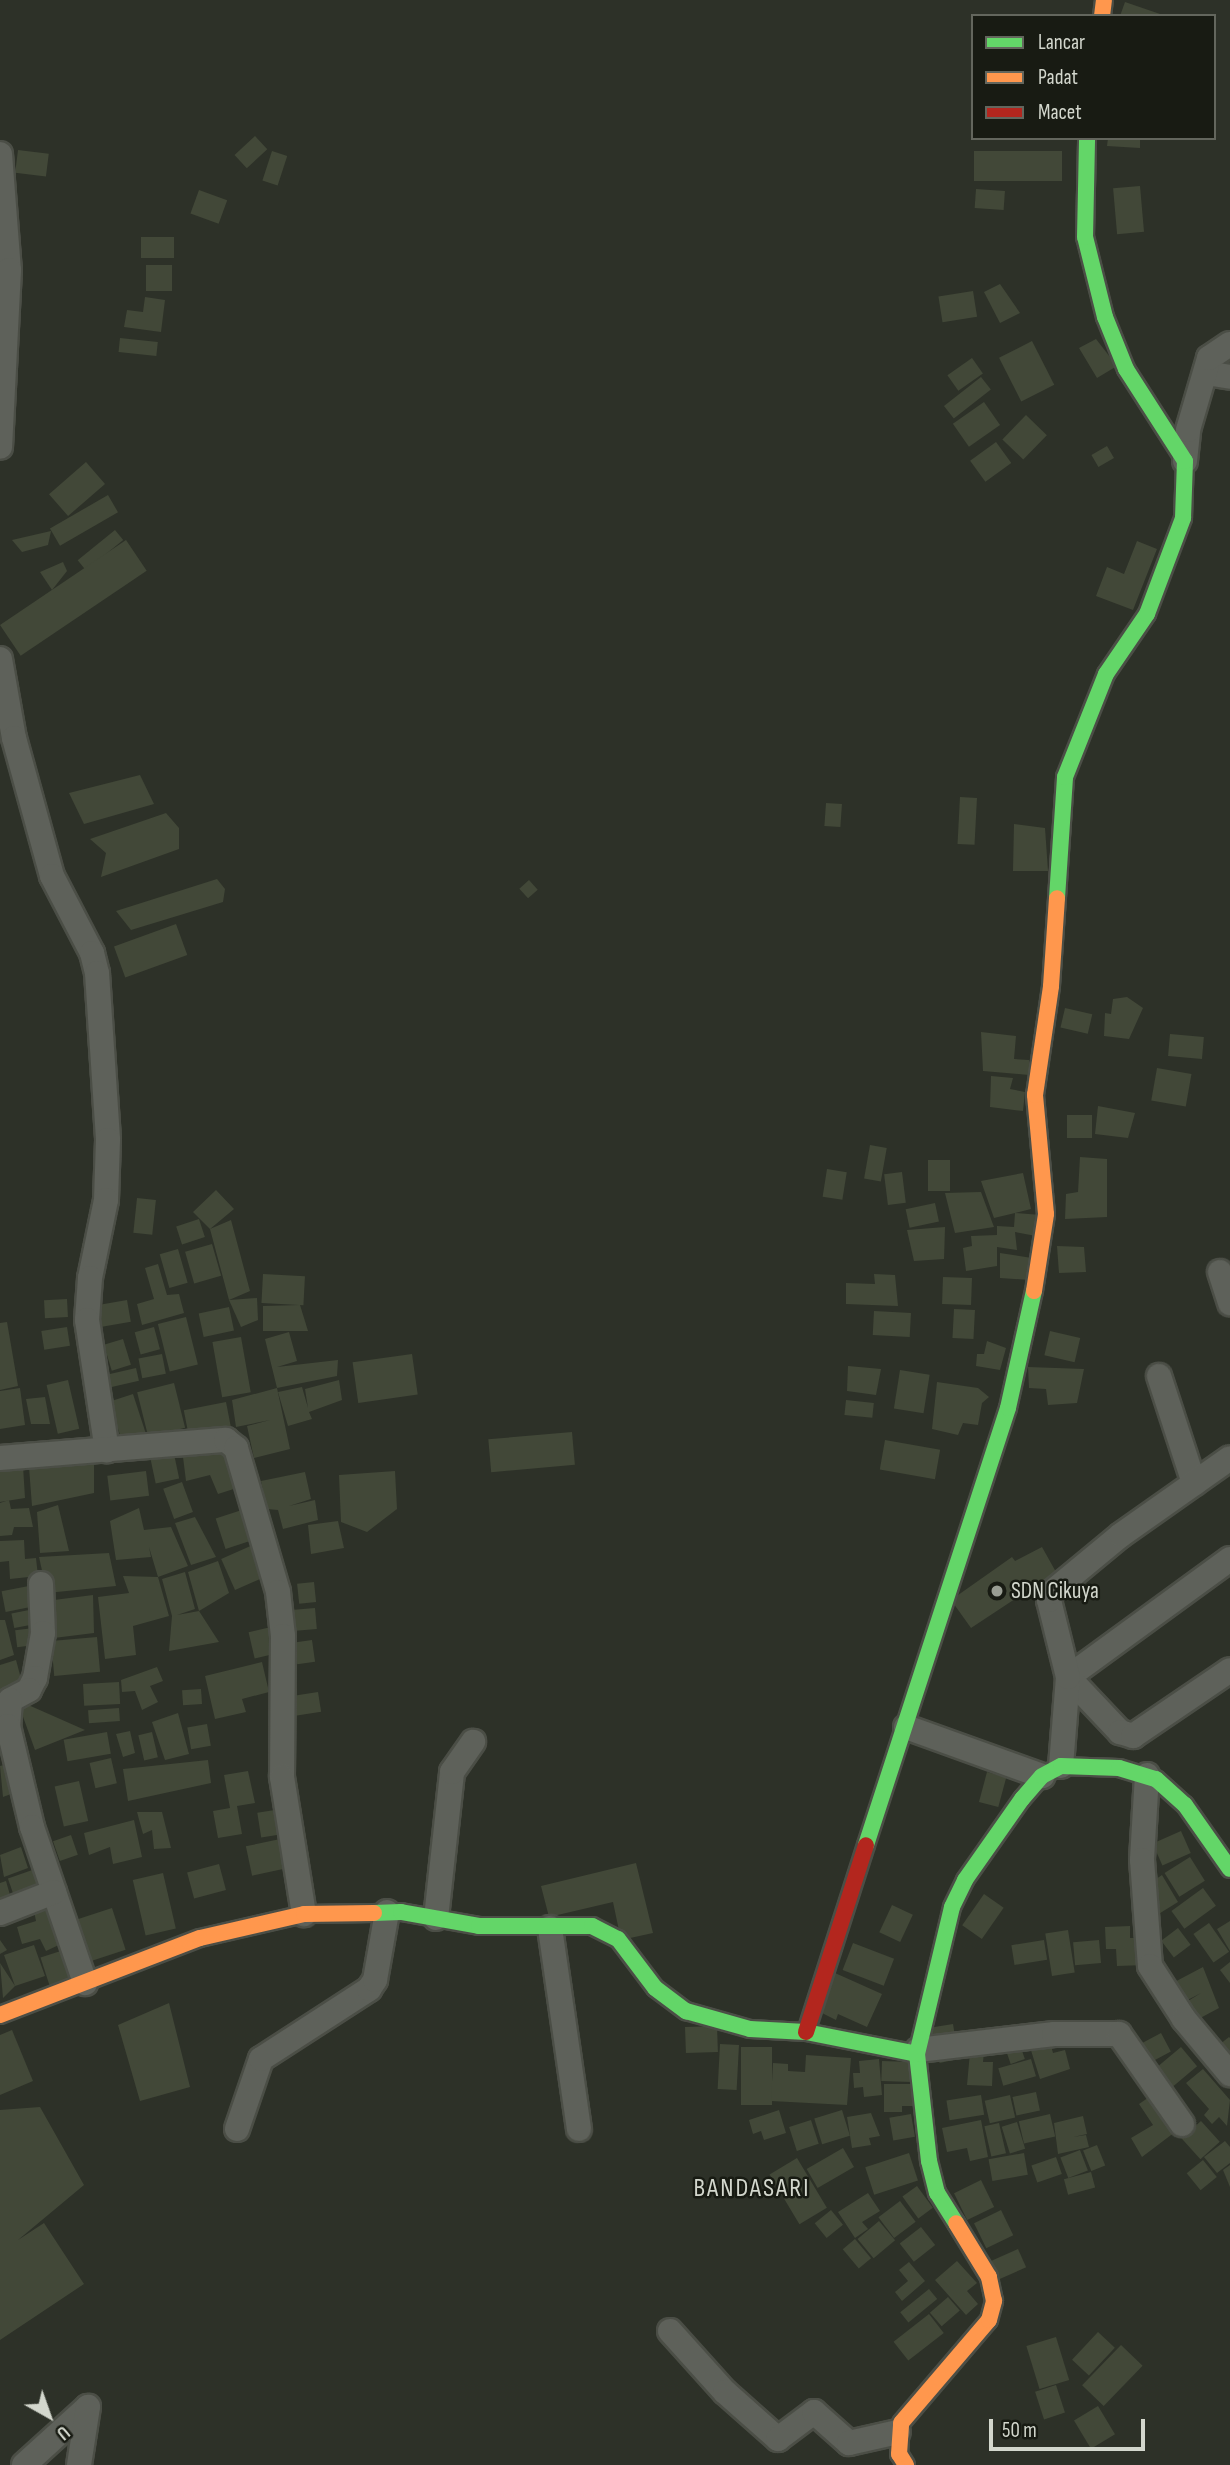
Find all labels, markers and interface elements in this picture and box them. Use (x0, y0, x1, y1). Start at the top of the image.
legend (971, 14, 1216, 140)
text: Lancar (1038, 30, 1085, 55)
text: Padat (1038, 65, 1078, 90)
text: Macet (1038, 100, 1082, 125)
place label: SDN Cikuya (1011, 1577, 1099, 1605)
marker: SDN Cikuya (989, 1583, 1005, 1599)
district label: BANDASARI (695, 2173, 809, 2205)
north arrow (14, 2381, 84, 2451)
scale bar (992, 2406, 1148, 2450)
text: 50 m (1002, 2418, 1037, 2443)
text: U (52, 2420, 74, 2444)

